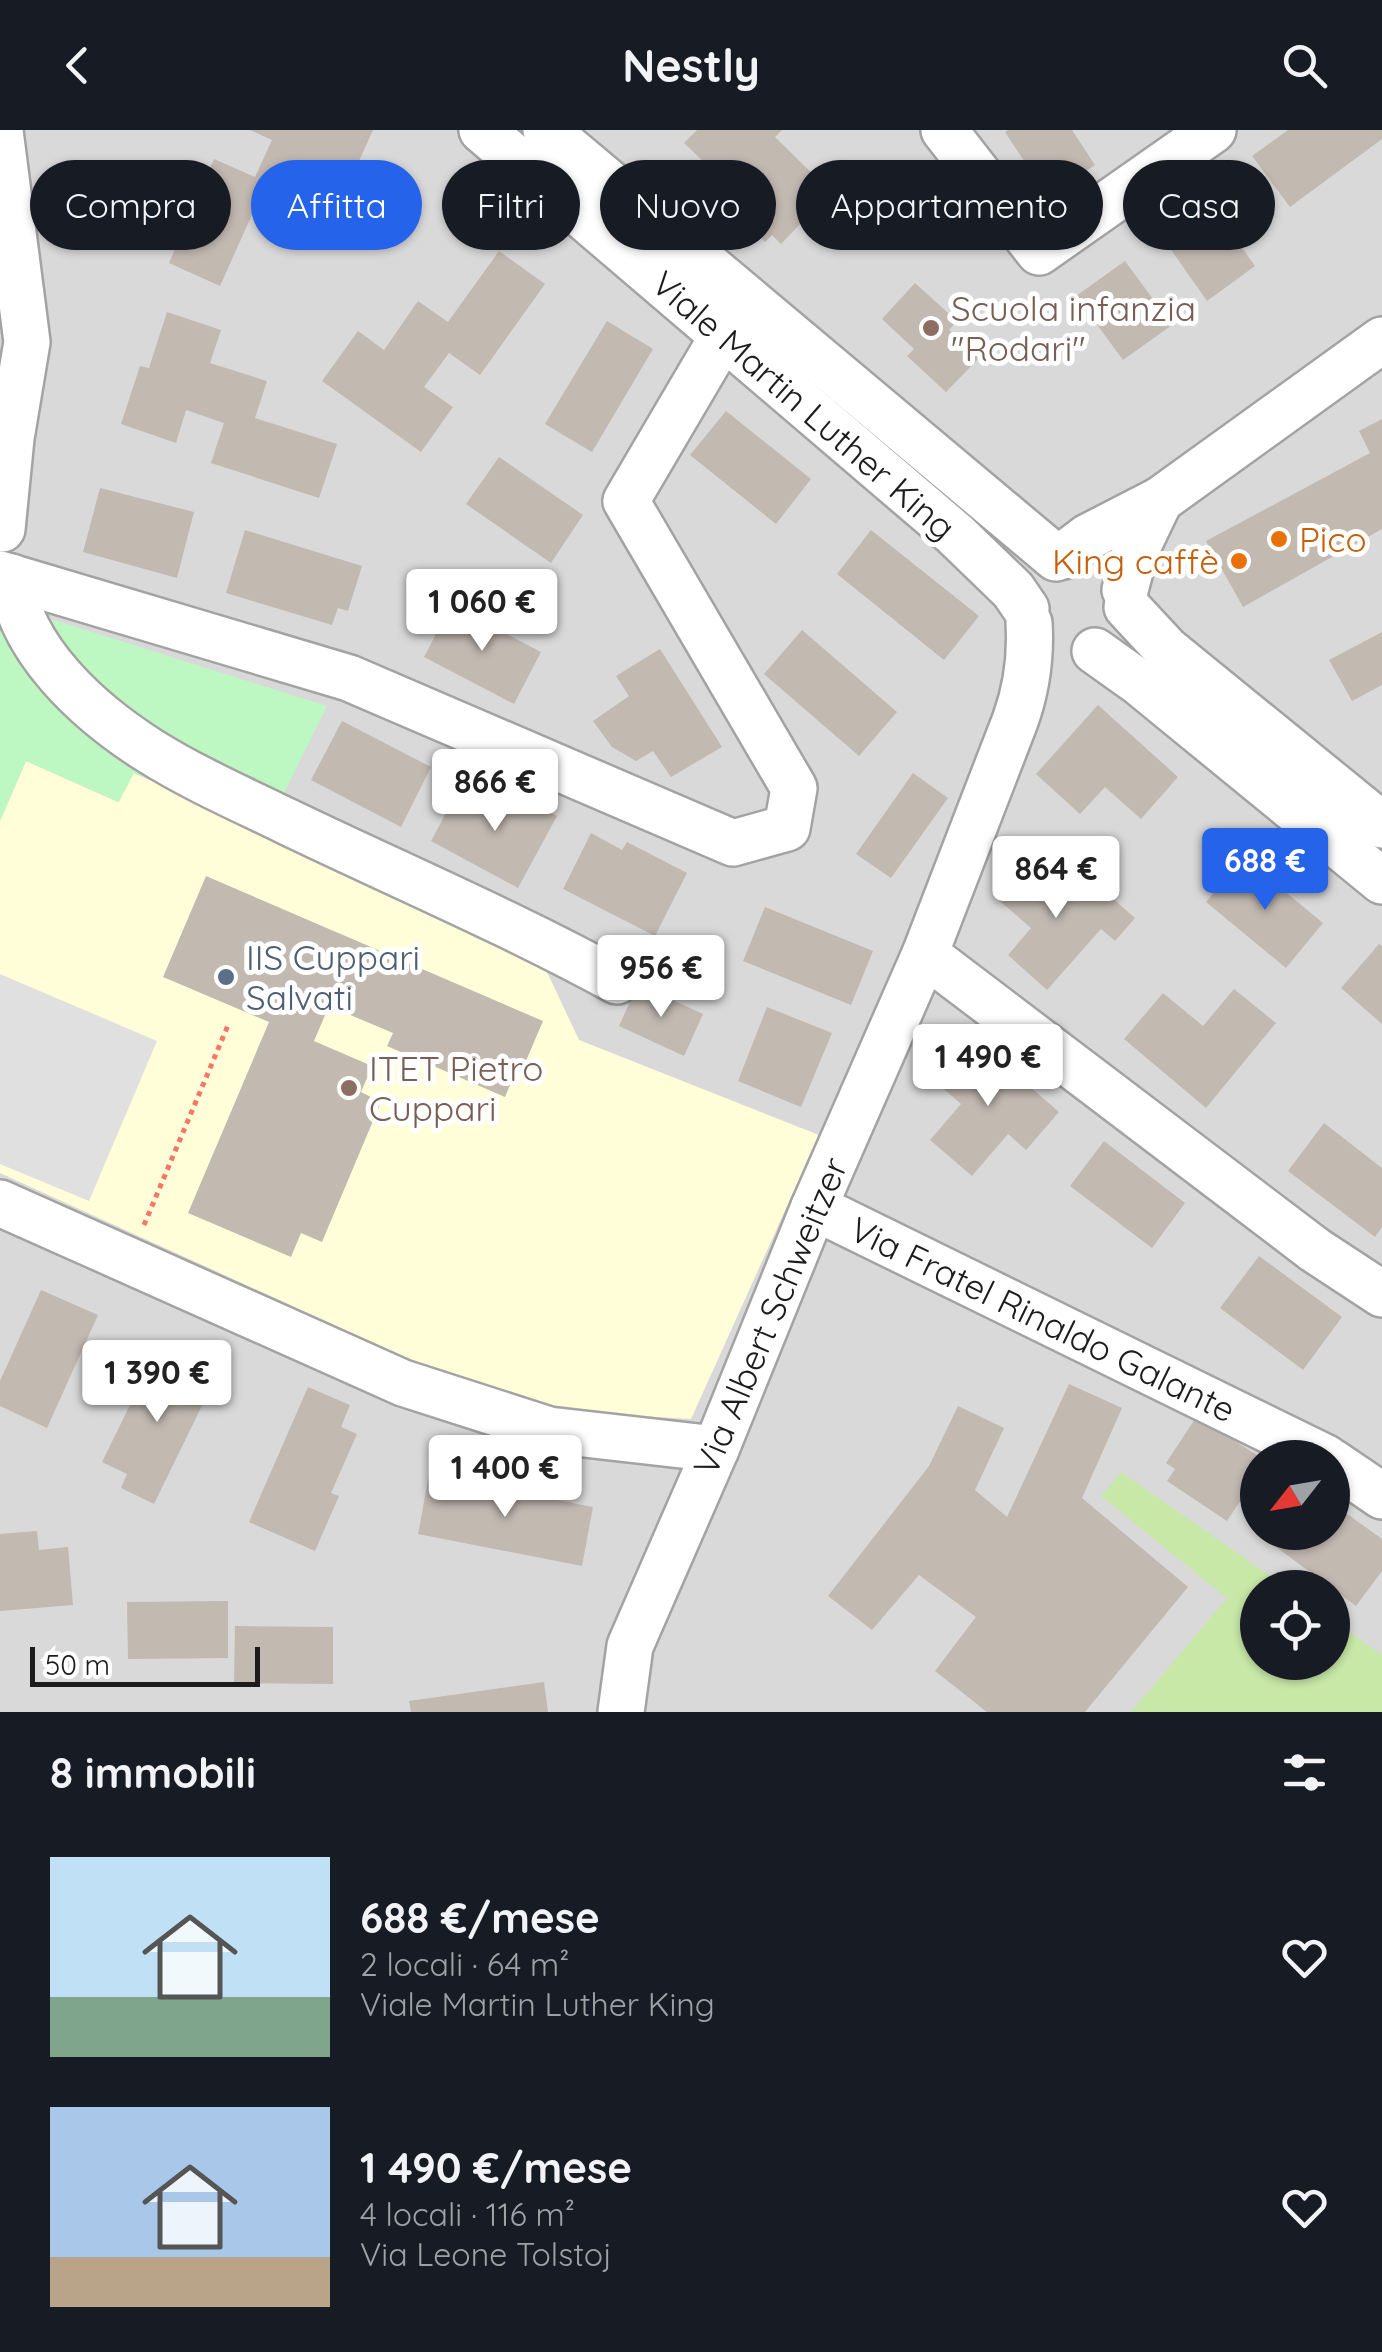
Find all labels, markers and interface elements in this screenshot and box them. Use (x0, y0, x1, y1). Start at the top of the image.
text: Nestly (622, 37, 760, 93)
icon: back (50, 38, 105, 93)
icon: search (1277, 38, 1332, 93)
chip: Compra (30, 160, 231, 250)
chip: Affitta (251, 160, 422, 250)
chip: Filtri (442, 160, 580, 250)
chip: Nuovo (600, 160, 776, 250)
chip: Appartamento (796, 160, 1103, 250)
chip: Casa (1123, 160, 1275, 250)
street label: Viale Martin Luther King (643, 261, 965, 549)
place label: Scuola infanzia "Rodari" (951, 286, 1196, 370)
marker: Scuola infanzia "Rodari" (920, 317, 942, 339)
place label: Pico (1299, 517, 1367, 561)
marker: Pico (1268, 528, 1290, 550)
place label: King caffè (1052, 539, 1219, 583)
marker: King caffè (1228, 550, 1250, 572)
pin: 1 060 € (390, 569, 574, 654)
text: 1 060 € (428, 581, 536, 621)
pin: 866 € (425, 749, 565, 834)
text: 866 € (454, 761, 536, 801)
pin: 688 € (1195, 828, 1335, 913)
pin: 864 € (986, 836, 1126, 921)
text: 688 € (1224, 840, 1306, 880)
text: 864 € (1014, 848, 1098, 888)
place label: IIS Cuppari Salvati (246, 935, 420, 1019)
pin: 956 € (591, 935, 731, 1020)
text: 956 € (619, 947, 703, 987)
marker: IIS Cuppari Salvati (215, 966, 237, 988)
pin: 1 490 € (896, 1024, 1080, 1109)
text: 1 490 € (935, 1036, 1041, 1076)
place label: ITET Pietro Cuppari (369, 1046, 543, 1130)
marker: ITET Pietro Cuppari (338, 1077, 360, 1099)
street label: Via Albert Schweitzer (683, 1151, 857, 1481)
street label: Via Fratel Rinaldo Galante (843, 1206, 1243, 1432)
pin: 1 390 € (65, 1340, 249, 1425)
text: 1 390 € (104, 1352, 210, 1392)
pin: 1 400 € (413, 1435, 597, 1520)
north arrow (1240, 1440, 1350, 1550)
map controls (1240, 1440, 1350, 1680)
text: 1 400 € (451, 1447, 559, 1487)
button: locate (1240, 1570, 1350, 1680)
scale bar (30, 1642, 260, 1686)
text: 50 m (45, 1647, 110, 1682)
icon: filters (1277, 1745, 1332, 1800)
text: 8 immobili (50, 1746, 256, 1799)
text: 688 €/mese (360, 1891, 600, 1944)
icon: home (130, 1897, 250, 2017)
icon: heart (1277, 1930, 1332, 1985)
text: 2 locali · 64 m² (360, 1944, 569, 1984)
text: Viale Martin Luther King (360, 1984, 715, 2024)
text: 1 490 €/mese (360, 2141, 632, 2194)
icon: home (130, 2147, 250, 2267)
icon: heart (1277, 2180, 1332, 2235)
text: 4 locali · 116 m² (360, 2194, 575, 2234)
text: Via Leone Tolstoj (360, 2234, 612, 2274)

